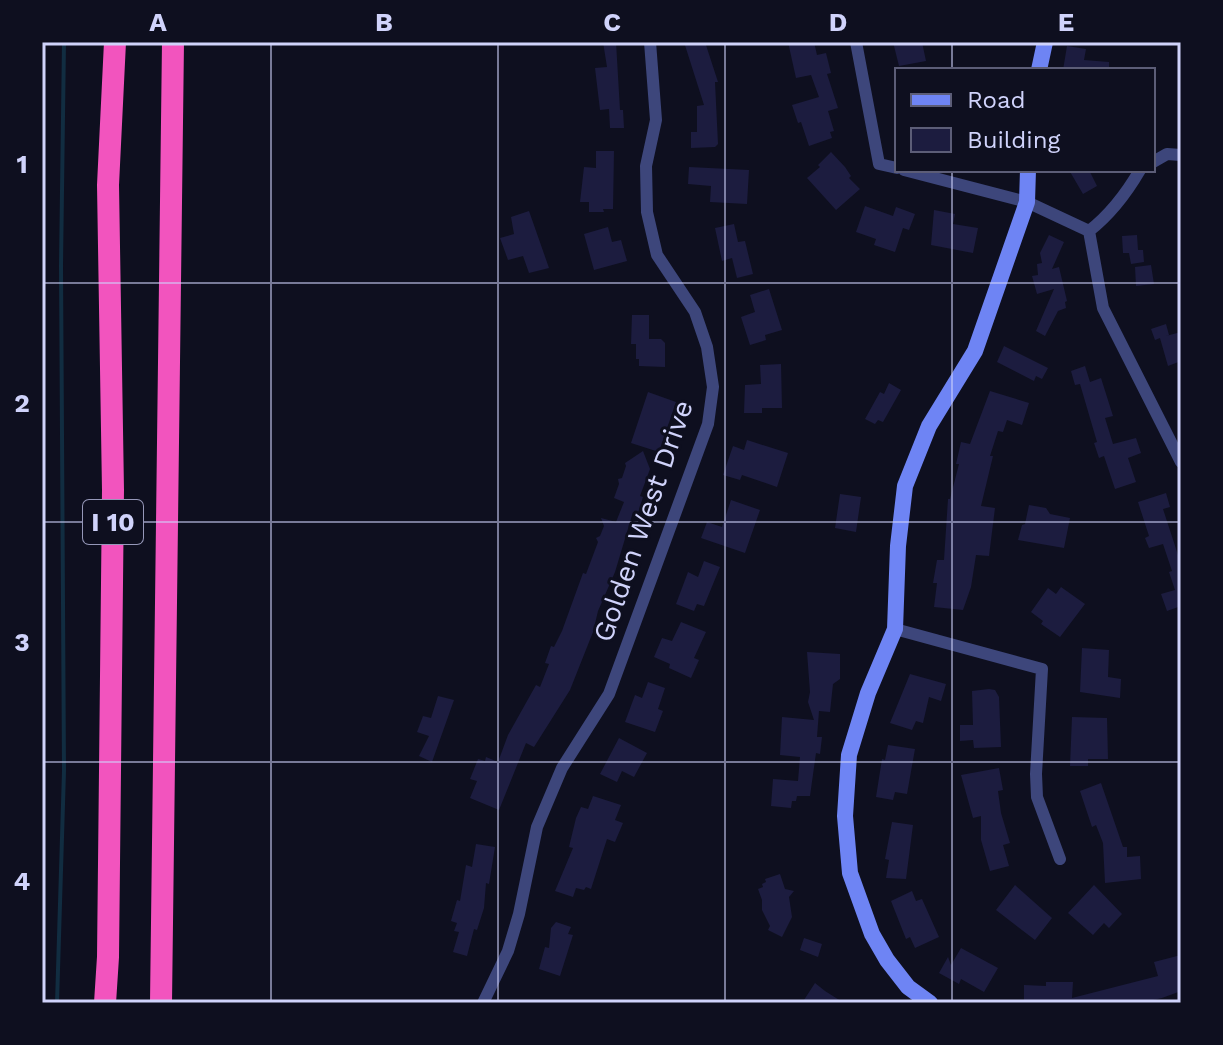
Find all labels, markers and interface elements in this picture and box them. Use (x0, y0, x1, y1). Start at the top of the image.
text: A (149, 7, 167, 37)
text: B (375, 7, 393, 37)
text: C (603, 7, 621, 37)
text: D (829, 7, 847, 37)
text: E (1058, 7, 1074, 37)
legend (895, 68, 1155, 172)
text: Road (967, 86, 1026, 114)
text: Building (967, 126, 1060, 154)
text: 1 (16, 149, 28, 179)
text: 2 (14, 388, 30, 418)
street label: Golden West Drive (586, 396, 700, 646)
road number: I 10 (83, 500, 143, 544)
text: 3 (14, 627, 30, 657)
text: 4 (14, 866, 31, 896)

